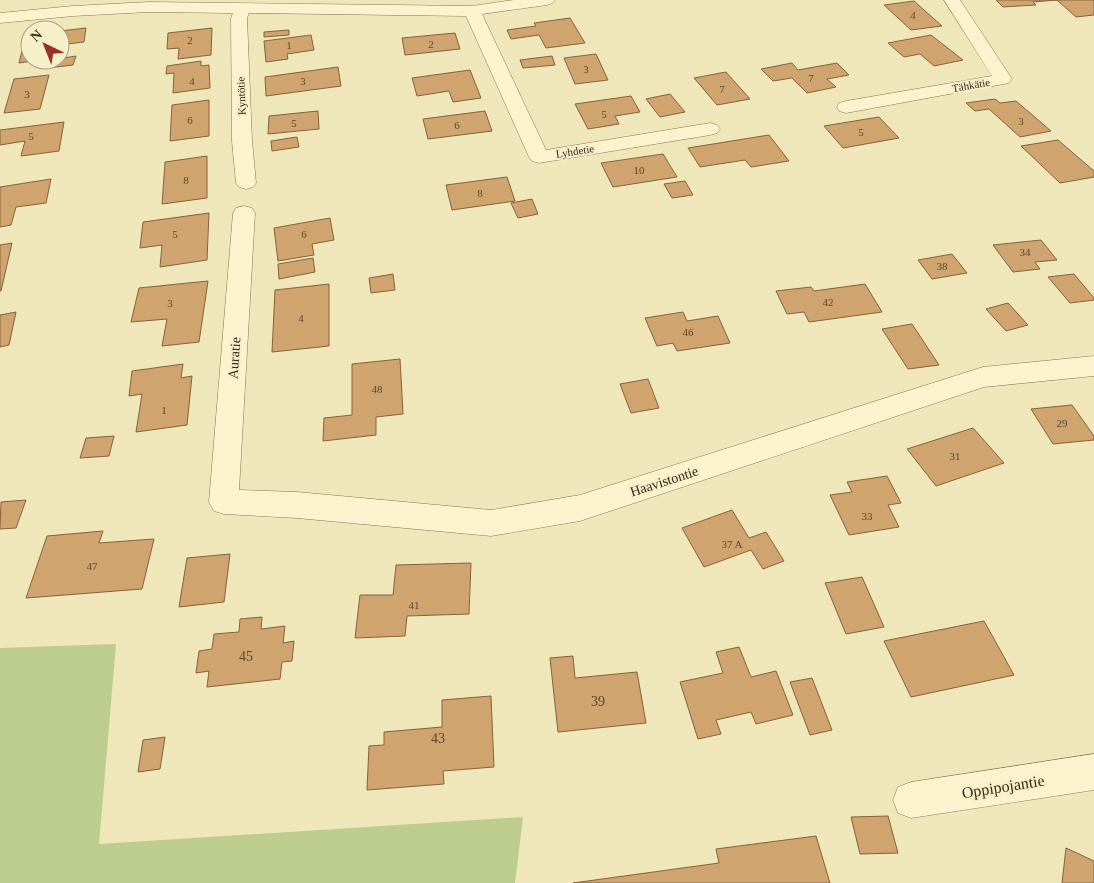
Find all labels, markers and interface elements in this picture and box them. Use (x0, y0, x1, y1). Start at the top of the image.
house number: 4 (910, 9, 916, 21)
north arrow (20, 20, 70, 70)
text: N (28, 27, 45, 45)
house number: 2 (187, 34, 193, 46)
house number: 2 (428, 38, 434, 50)
house number: 1 (286, 39, 292, 51)
house number: 3 (583, 63, 589, 75)
house number: 7 (808, 72, 814, 84)
house number: 4 (189, 75, 195, 87)
house number: 3 (300, 75, 306, 87)
street label: Kyntötie (234, 76, 248, 115)
street label: Tähkätie (951, 76, 991, 94)
house number: 7 (719, 83, 725, 95)
house number: 3 (24, 88, 30, 100)
house number: 5 (601, 108, 607, 120)
house number: 6 (187, 114, 193, 126)
house number: 3 (1018, 115, 1024, 127)
house number: 5 (291, 117, 297, 129)
house number: 6 (454, 119, 460, 131)
house number: 5 (858, 126, 864, 138)
house number: 5 (28, 130, 34, 142)
street label: Lyhdetie (555, 142, 595, 160)
house number: 10 (634, 164, 645, 176)
house number: 8 (183, 174, 189, 186)
house number: 8 (477, 187, 483, 199)
house number: 5 (172, 228, 178, 240)
house number: 6 (301, 228, 307, 240)
house number: 34 (1020, 246, 1031, 258)
house number: 38 (937, 260, 948, 272)
house number: 42 (823, 296, 834, 308)
house number: 3 (167, 297, 173, 309)
house number: 4 (298, 312, 304, 324)
house number: 46 (683, 326, 694, 338)
street label: Auratie (226, 337, 243, 379)
house number: 48 (372, 383, 383, 395)
house number: 1 (161, 404, 167, 416)
house number: 29 (1057, 417, 1068, 429)
house number: 31 (950, 450, 961, 462)
street label: Haavistontie (628, 463, 700, 500)
house number: 33 (862, 510, 873, 522)
house number: 37 A (721, 538, 743, 550)
house number: 47 (87, 560, 98, 572)
house number: 41 (409, 599, 420, 611)
house number: 45 (239, 649, 253, 664)
house number: 39 (591, 694, 605, 709)
house number: 43 (431, 731, 445, 746)
street label: Oppipojantie (960, 772, 1046, 802)

